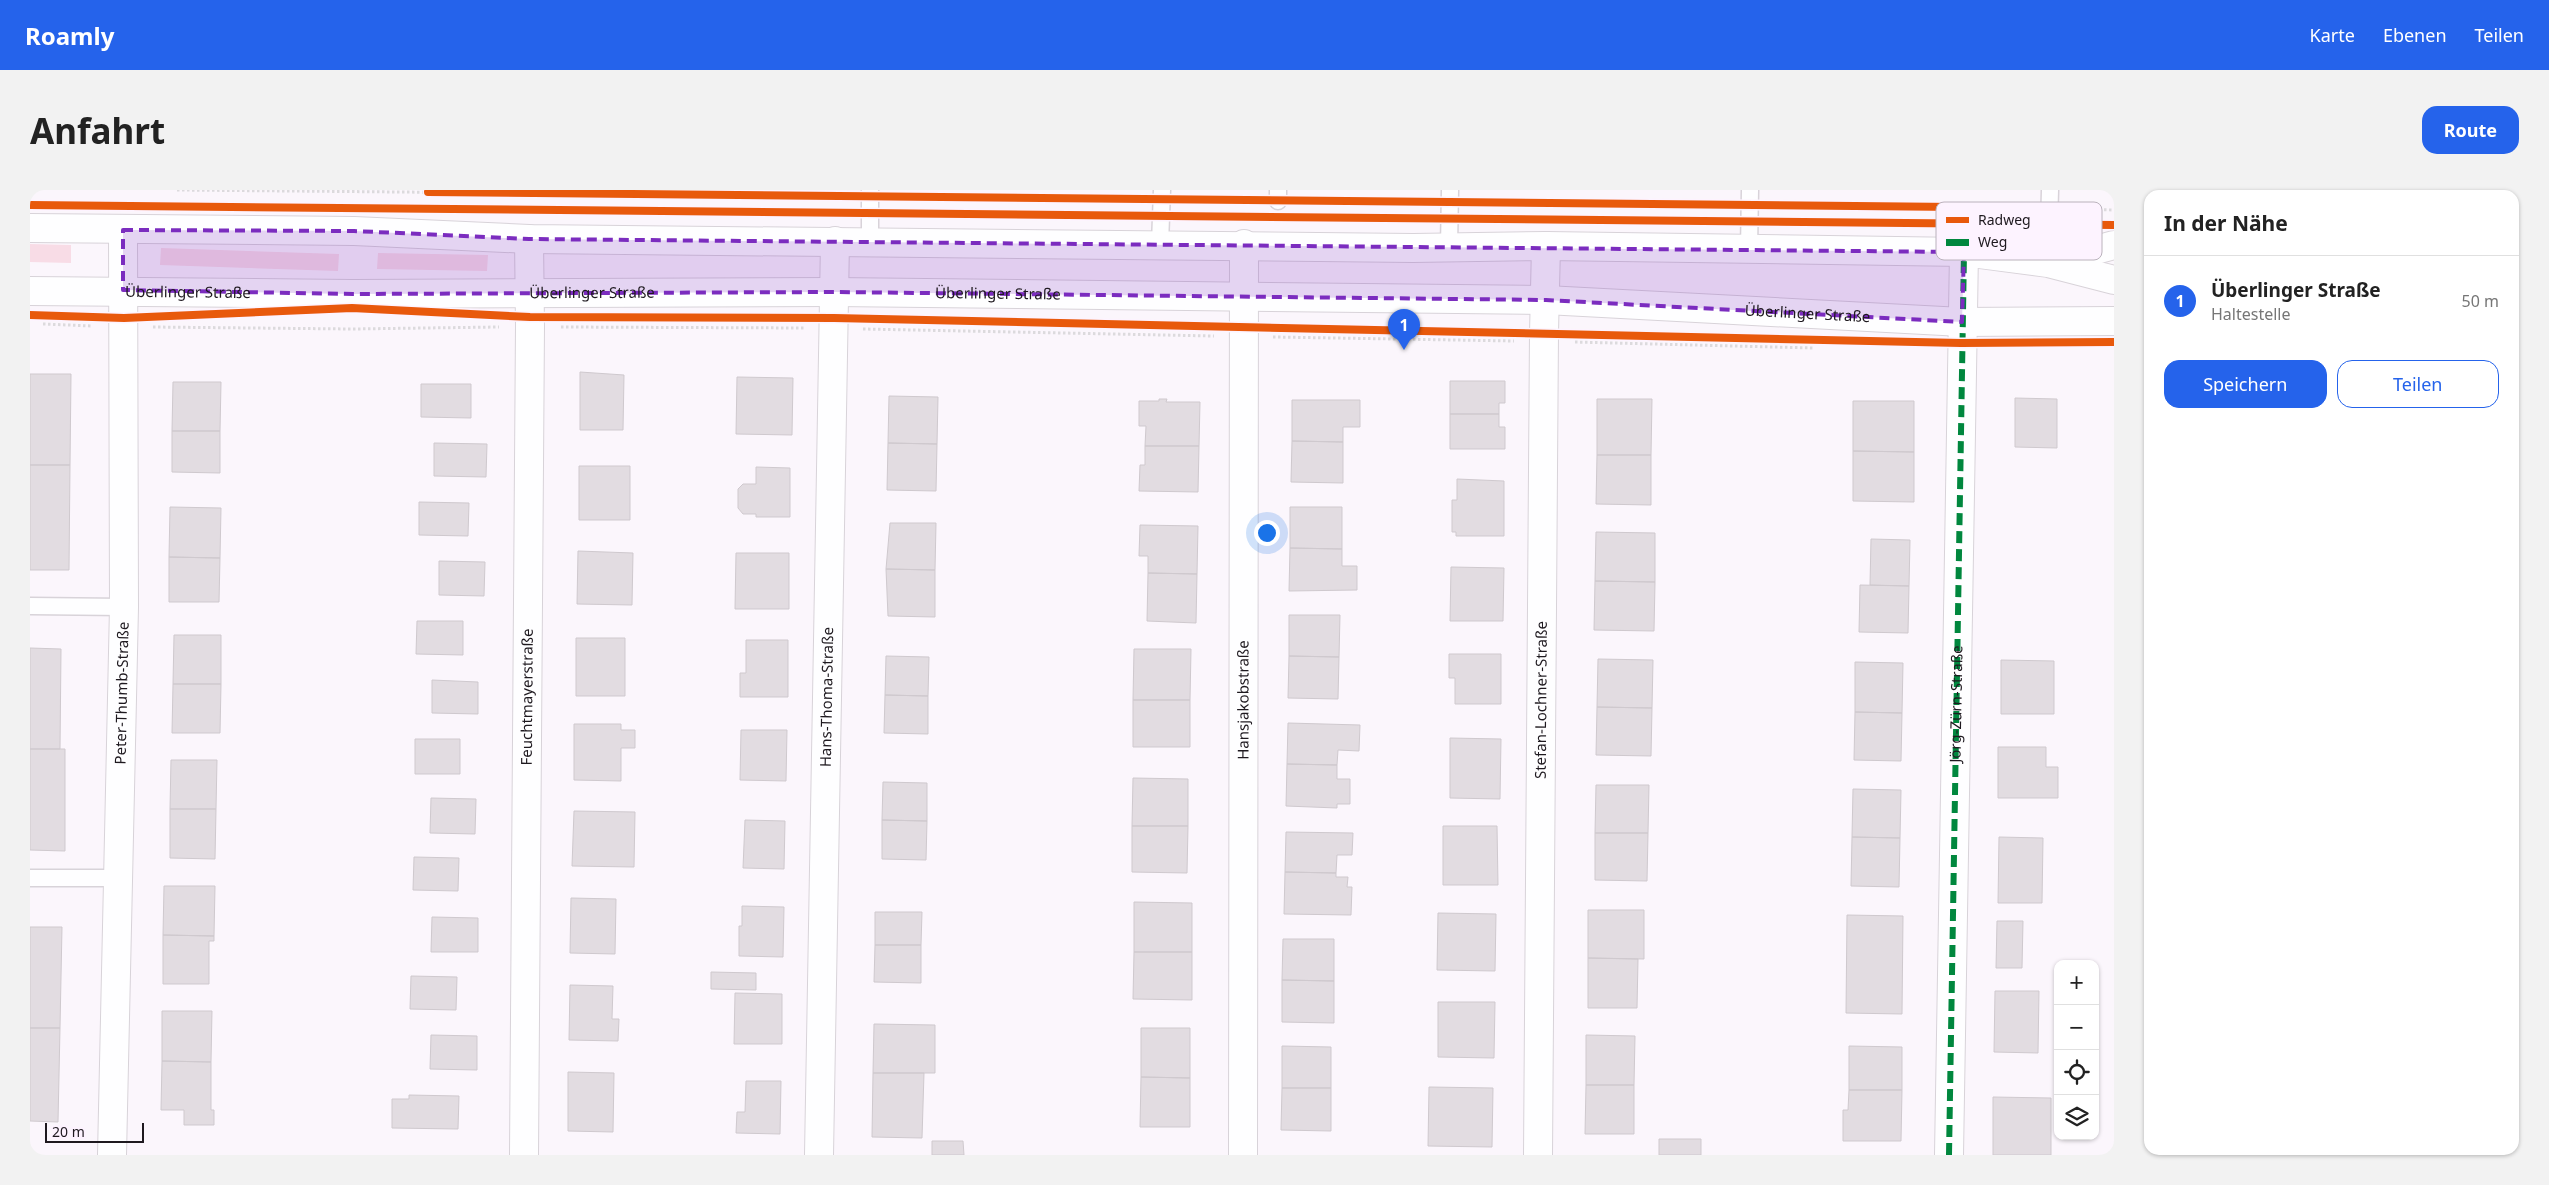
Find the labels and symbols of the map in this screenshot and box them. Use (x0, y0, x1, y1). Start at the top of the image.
legend (1936, 202, 2102, 260)
text: Radweg (1978, 210, 2031, 229)
text: Weg (1978, 232, 2007, 251)
street label: Überlinger Straße (125, 281, 251, 302)
street label: Überlinger Straße (529, 282, 655, 302)
street label: Überlinger Straße (935, 282, 1061, 304)
street label: Überlinger Straße (1744, 300, 1871, 326)
pin: 1 (1388, 309, 1420, 350)
your location (1254, 520, 1280, 546)
street label: Peter-Thumb-Straße (110, 621, 133, 765)
street label: Stefan-Lochner-Straße (1530, 621, 1551, 779)
street label: Hans-Thoma-Straße (815, 627, 837, 767)
street label: Feuchtmayerstraße (516, 628, 537, 766)
street label: Hansjakobstraße (1232, 640, 1253, 760)
street label: Jörg-Zürn-Straße (1944, 645, 1966, 765)
scale bar (45, 1120, 144, 1143)

